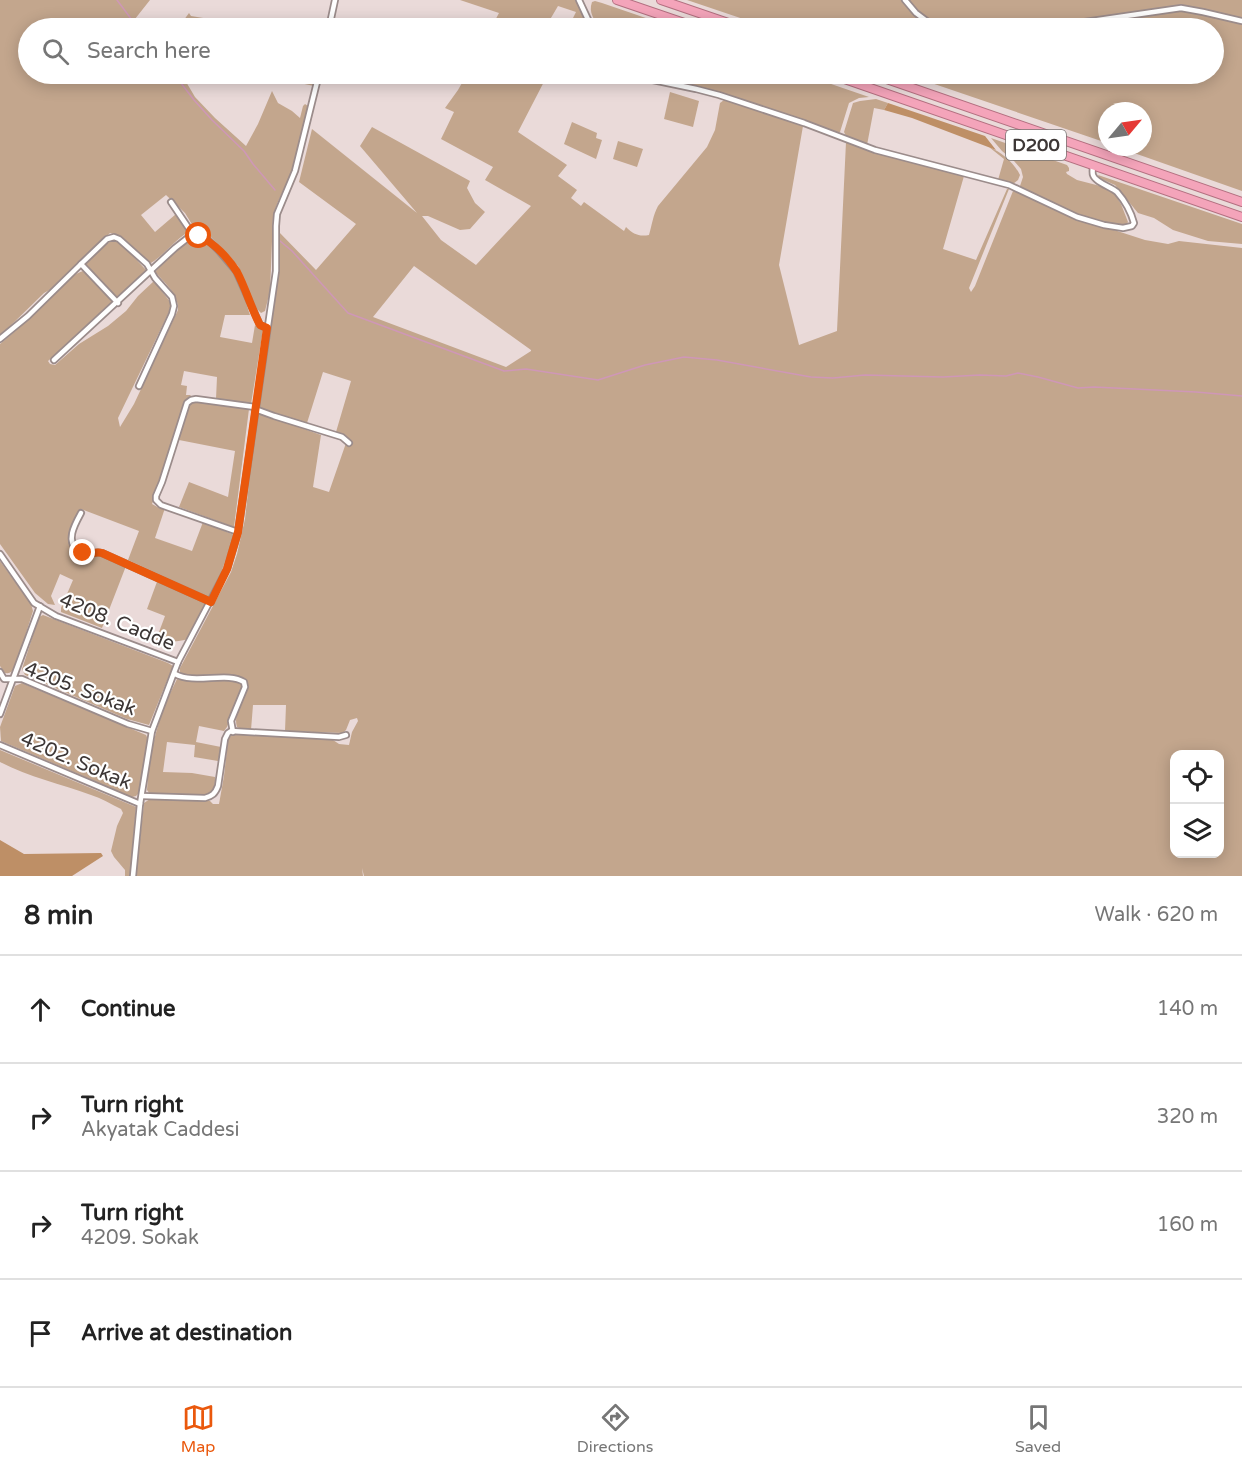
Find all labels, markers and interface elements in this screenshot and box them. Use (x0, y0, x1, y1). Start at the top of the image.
search box (18, 18, 1224, 84)
icon: search (39, 35, 72, 68)
text: Search here (87, 38, 211, 64)
north arrow (1098, 102, 1152, 156)
road number: D200 (1006, 130, 1066, 160)
route start (185, 222, 211, 248)
route end (69, 539, 95, 565)
street label: 4208. Cadde (56, 588, 178, 656)
street label: 4205. Sokak (21, 657, 139, 721)
street label: 4202. Sokak (17, 727, 135, 795)
map controls (1170, 750, 1224, 858)
button: locate (1170, 750, 1224, 804)
button: layers (1170, 804, 1224, 858)
text: 8 min (24, 900, 93, 931)
text: Walk · 620 m (1095, 903, 1218, 927)
icon: ahead (24, 993, 57, 1026)
text: Continue (81, 996, 176, 1022)
text: 140 m (1157, 997, 1218, 1021)
text: Turn right (81, 1092, 183, 1118)
icon: right (24, 1101, 57, 1134)
text: 320 m (1157, 1105, 1218, 1129)
text: Akyatak Caddesi (81, 1118, 240, 1142)
text: Turn right (81, 1200, 183, 1226)
icon: right (24, 1209, 57, 1242)
text: 160 m (1157, 1213, 1218, 1237)
text: 4209. Sokak (81, 1226, 199, 1250)
icon: arrive (24, 1317, 57, 1350)
text: Arrive at destination (81, 1320, 292, 1346)
tab: Map (181, 1401, 215, 1457)
tab: Directions (577, 1401, 653, 1457)
tab: Saved (1015, 1401, 1061, 1457)

